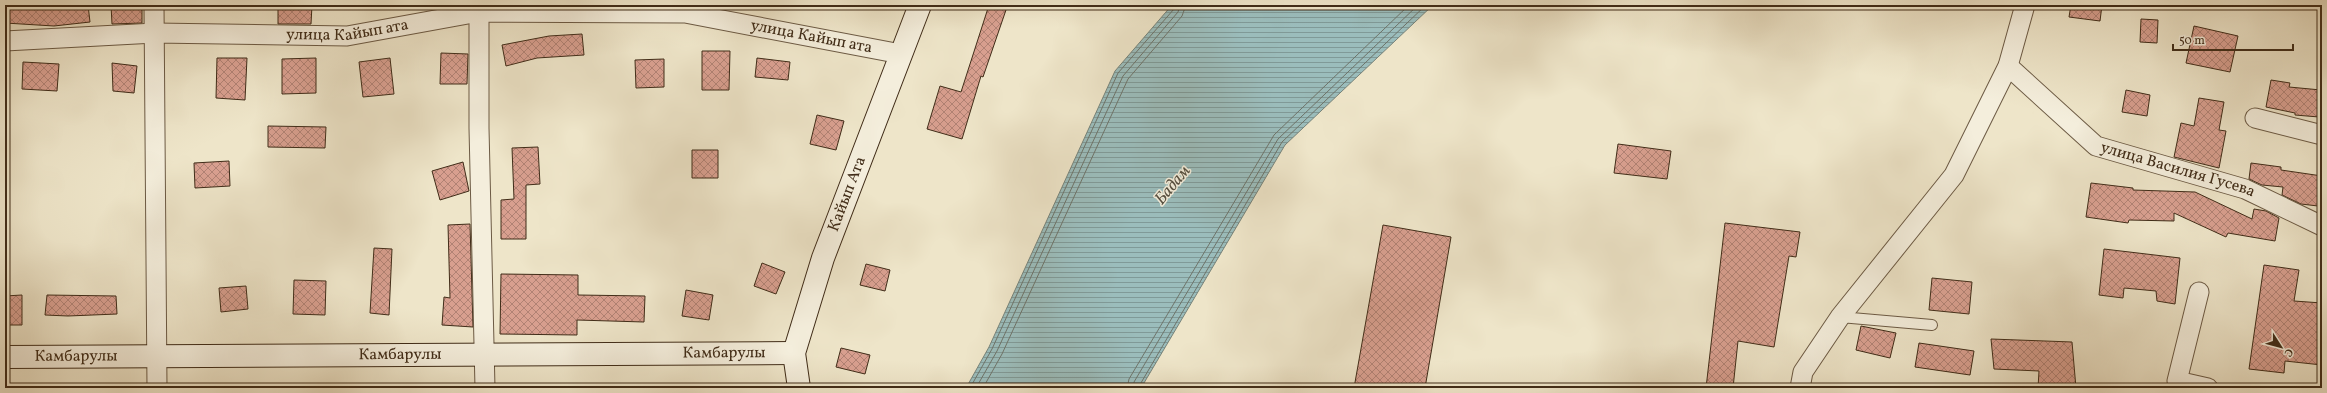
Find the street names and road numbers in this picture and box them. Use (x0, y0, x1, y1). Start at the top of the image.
street label: улица Кайып ата (286, 14, 410, 47)
street label: улица Кайып ата (749, 15, 874, 59)
street label: улица Василия Гусева (2098, 137, 2259, 203)
street label: Кайып Ата (823, 153, 872, 235)
street label: Камбарулы (682, 342, 766, 365)
street label: Камбарулы (358, 344, 442, 366)
street label: Камбарулы (34, 345, 118, 368)

